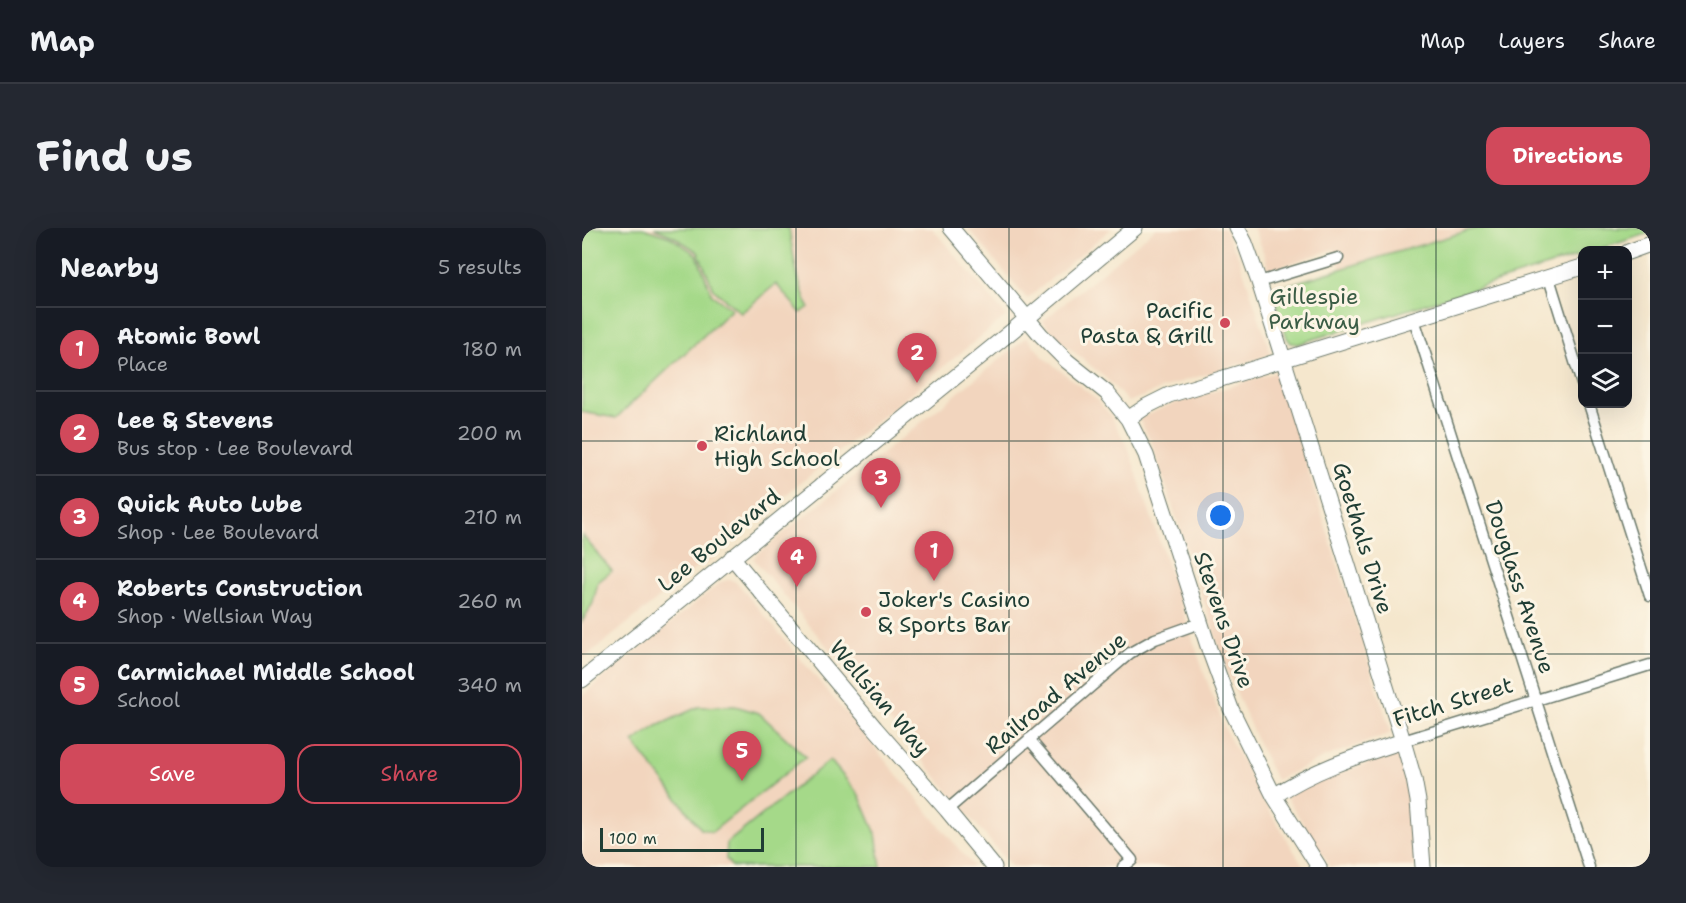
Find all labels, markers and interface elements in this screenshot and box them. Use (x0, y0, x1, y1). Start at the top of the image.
text: Map (30, 22, 95, 60)
text: Map (1420, 27, 1465, 55)
text: Layers (1498, 27, 1565, 55)
text: Share (1598, 27, 1656, 55)
button: Directions (1486, 127, 1650, 185)
text: Find us (36, 128, 193, 184)
map controls (1578, 246, 1632, 408)
button: + (1578, 246, 1632, 300)
text: Nearby (60, 250, 159, 285)
text: 5 results (438, 254, 522, 280)
park label: Gillespie Parkway (1268, 282, 1360, 336)
place label: Pacific Pasta & Grill (1080, 296, 1213, 350)
button: − (1578, 300, 1632, 354)
marker: Pacific Pasta & Grill (1218, 316, 1232, 330)
text: Atomic Bowl (117, 322, 260, 351)
pin: 2 (898, 334, 936, 383)
text: 1 (75, 336, 84, 362)
text: 180 m (462, 336, 522, 362)
text: Place (117, 351, 168, 377)
button: layers (1578, 354, 1632, 408)
text: Lee & Stevens (117, 406, 273, 435)
place label: Richland High School (714, 419, 840, 473)
text: 2 (73, 420, 87, 446)
text: 200 m (457, 420, 522, 446)
text: Bus stop · Lee Boulevard (117, 435, 353, 461)
marker: Richland High School (695, 439, 709, 453)
pin: 3 (862, 458, 900, 508)
street label: Goethals Drive (1326, 458, 1400, 618)
street label: Lee Boulevard (652, 482, 786, 598)
text: Quick Auto Lube (117, 490, 302, 519)
street label: Douglass Avenue (1478, 497, 1562, 677)
your location (1206, 501, 1235, 530)
text: 3 (73, 504, 87, 530)
text: 210 m (463, 504, 522, 530)
text: Shop · Lee Boulevard (117, 519, 319, 545)
pin: 1 (914, 532, 954, 581)
pin: 4 (778, 538, 816, 587)
street label: Stevens Drive (1187, 548, 1261, 692)
text: Roberts Construction (117, 574, 363, 603)
place label: Joker's Casino & Sports Bar (878, 585, 1030, 639)
text: 4 (73, 588, 87, 614)
text: 260 m (457, 588, 522, 614)
text: Shop · Wellsian Way (117, 603, 313, 629)
marker: Joker's Casino & Sports Bar (859, 605, 873, 619)
street label: Railroad Avenue (979, 625, 1133, 761)
street label: Wellsian Way (823, 634, 937, 762)
text: Carmichael Middle School (117, 658, 415, 687)
street label: Fitch Street (1390, 670, 1516, 734)
text: 5 (73, 672, 86, 698)
text: 340 m (457, 672, 522, 698)
text: School (117, 687, 180, 713)
pin: 5 (722, 732, 762, 781)
button: Save (60, 744, 285, 804)
button: Share (297, 744, 522, 804)
scale bar (600, 825, 764, 852)
text: 100 m (609, 828, 657, 849)

